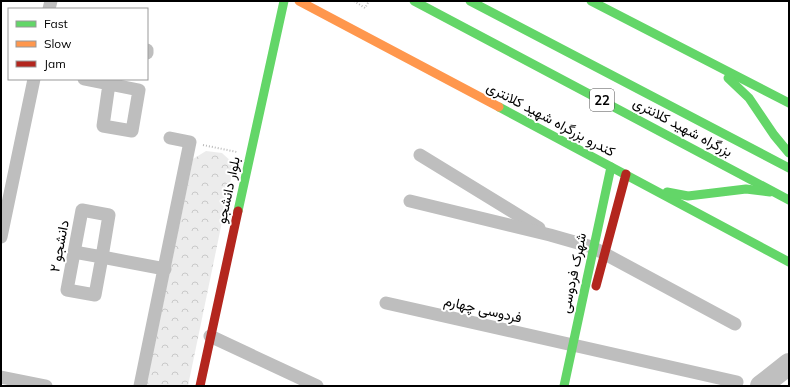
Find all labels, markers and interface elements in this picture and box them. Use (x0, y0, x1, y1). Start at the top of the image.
legend (8, 8, 148, 80)
text: Fast (44, 16, 68, 31)
text: Slow (44, 36, 72, 51)
text: Jam (44, 56, 66, 71)
street label: کندرو بزرگراه شهید کلانتری (484, 78, 618, 160)
road number: 22 (590, 89, 614, 111)
street label: بزرگراه شهید کلانتری (630, 93, 736, 161)
street label: بلوار دانشجو (212, 155, 244, 225)
street label: ۲ دانشجو (45, 218, 73, 273)
street label: شهرک فردوسی (556, 231, 590, 315)
street label: فردوسی چهارم (442, 291, 524, 328)

